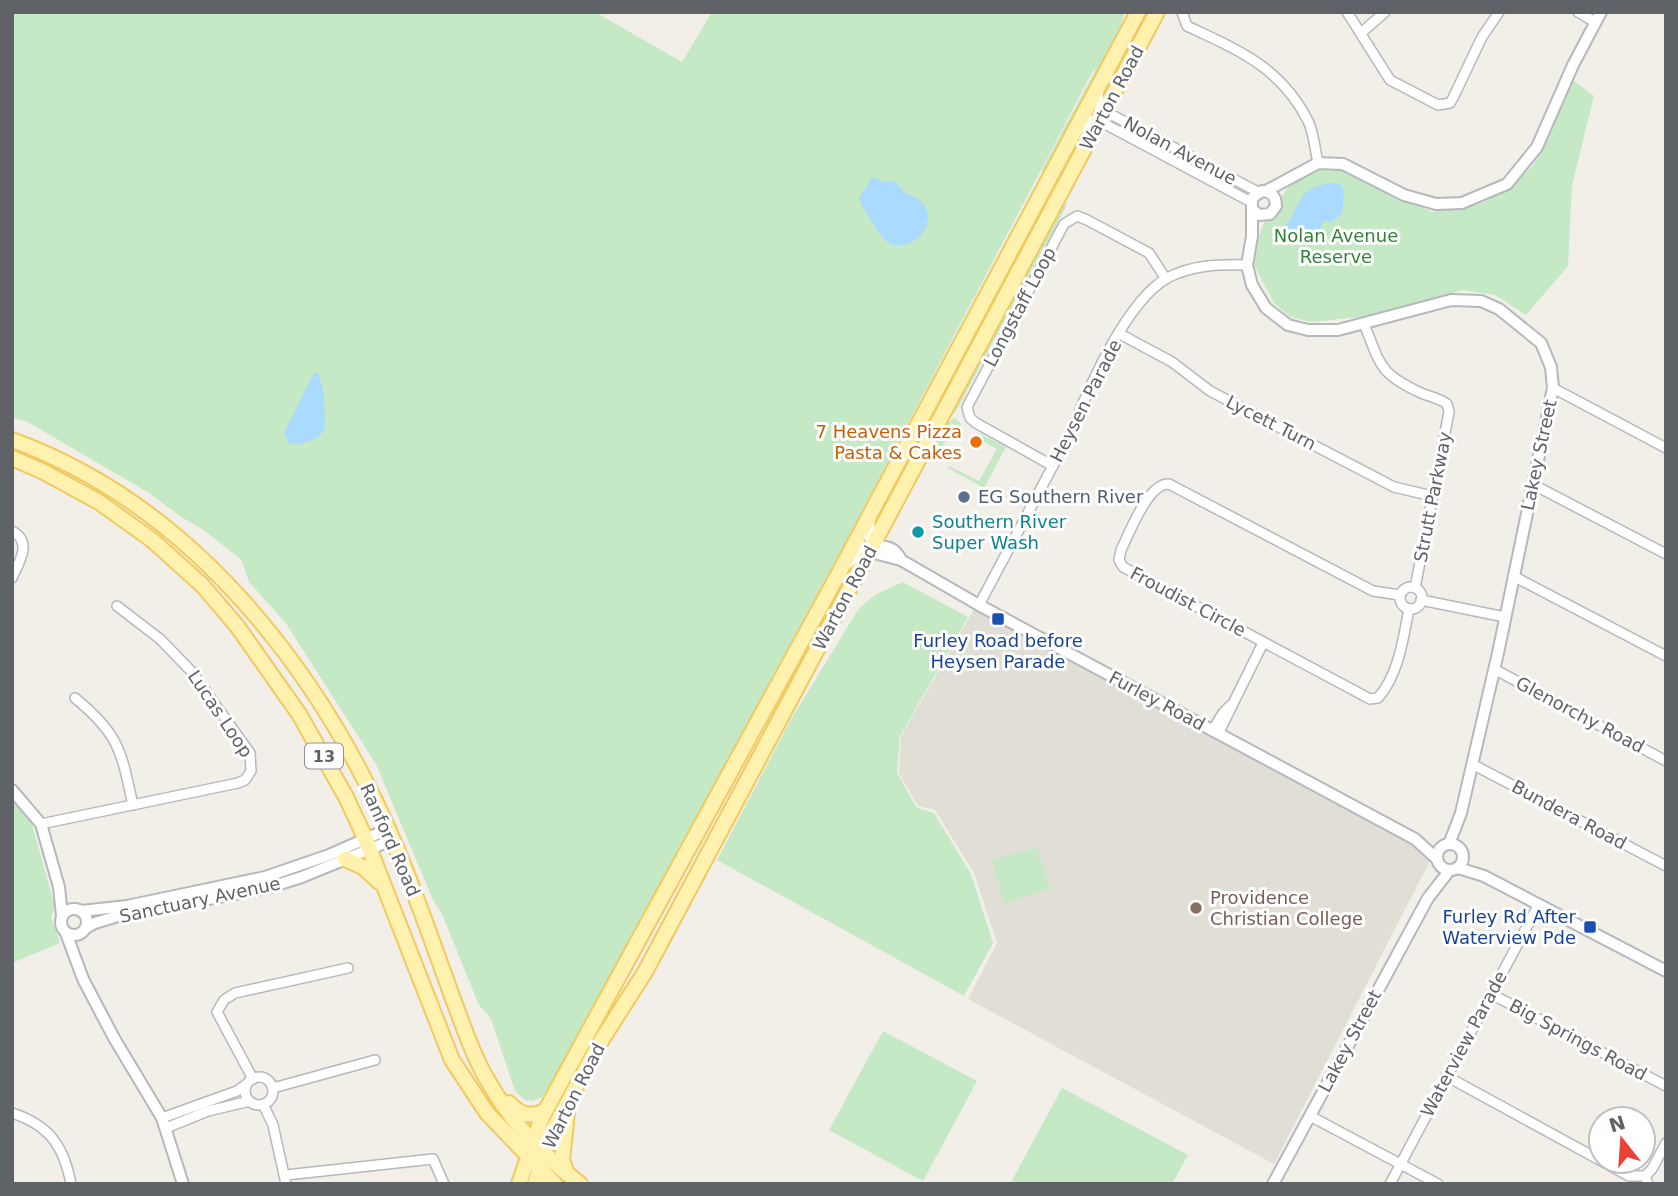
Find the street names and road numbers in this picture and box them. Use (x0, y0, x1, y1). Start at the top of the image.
street label: Warton Road (1075, 42, 1148, 154)
street label: Nolan Avenue (1120, 112, 1240, 189)
street label: Longstaff Loop (979, 243, 1060, 370)
street label: Heysen Parade (1046, 336, 1126, 466)
street label: Lycett Turn (1223, 391, 1320, 454)
street label: Lakey Street (1516, 397, 1561, 512)
street label: Strutt Parkway (1410, 430, 1456, 564)
street label: Warton Road (808, 542, 881, 654)
street label: Froudist Circle (1127, 562, 1250, 641)
street label: Lucas Loop (184, 666, 257, 761)
street label: Furley Road (1106, 666, 1209, 735)
street label: Glenorchy Road (1512, 672, 1648, 757)
road number: 13 (305, 744, 343, 768)
street label: Bundera Road (1508, 775, 1630, 854)
street label: Ranford Road (356, 780, 425, 899)
street label: Sanctuary Avenue (118, 872, 282, 927)
street label: Waterview Parade (1416, 967, 1511, 1120)
street label: Lakey Street (1314, 986, 1385, 1096)
street label: Big Springs Road (1506, 994, 1651, 1085)
street label: Warton Road (538, 1040, 609, 1152)

